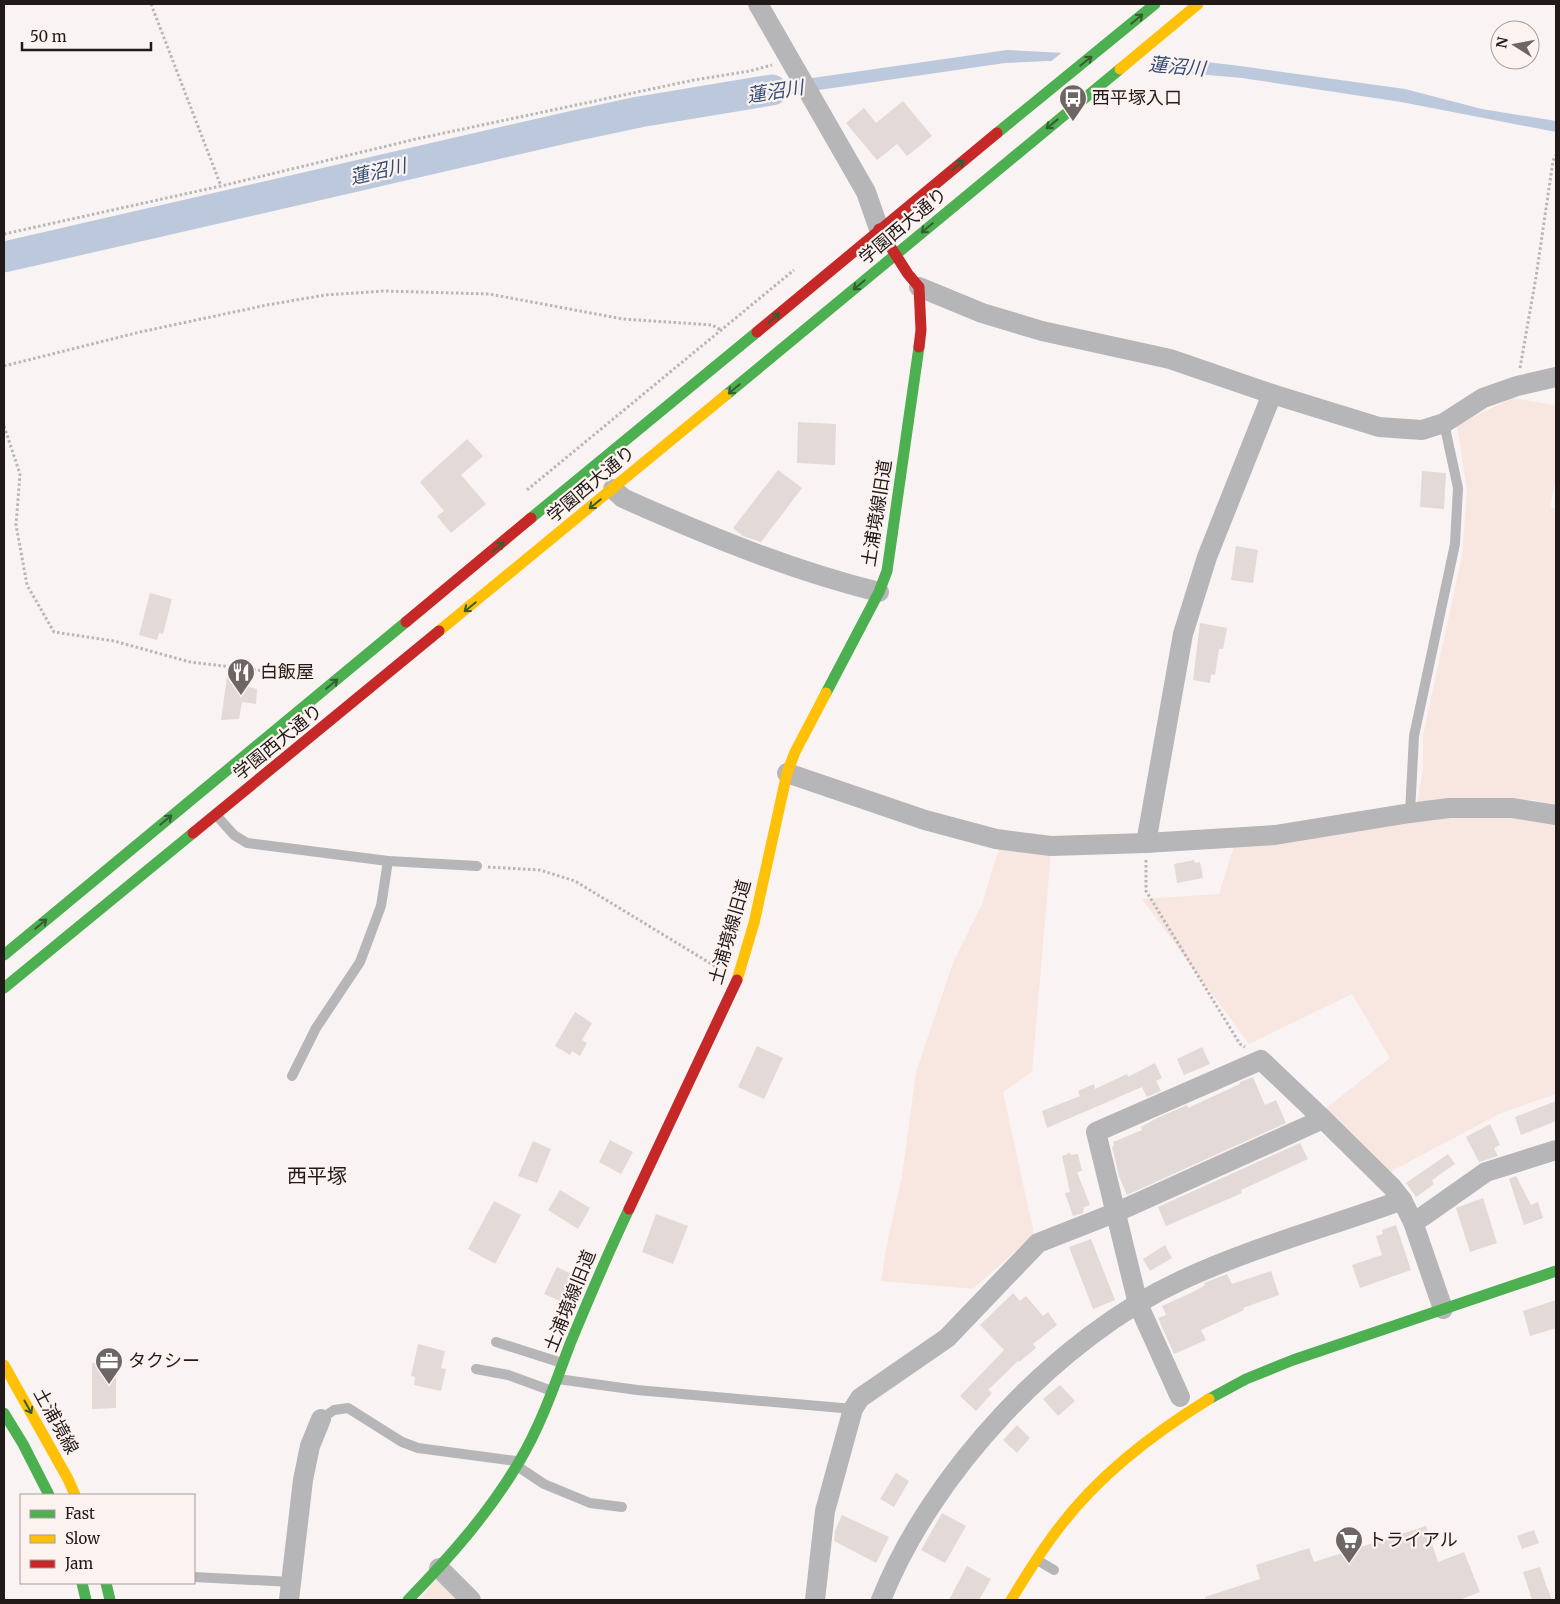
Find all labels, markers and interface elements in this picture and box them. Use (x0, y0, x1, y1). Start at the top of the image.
one-way arrow (1130, 14, 1143, 25)
scale bar (22, 20, 151, 52)
north arrow (1490, 20, 1540, 70)
text: 50 m (30, 27, 67, 46)
text: N (1492, 35, 1512, 50)
water label: 蓮沼川 (1148, 52, 1208, 81)
one-way arrow (1079, 56, 1092, 67)
water label: 蓮沼川 (745, 74, 807, 107)
bus stop icon: 西平塚入口 (1058, 83, 1088, 122)
place label: 西平塚入口 (1092, 86, 1182, 109)
one-way arrow (1046, 119, 1059, 130)
water label: 蓮沼川 (348, 152, 410, 189)
one-way arrow (951, 160, 964, 171)
street label: 学園西大通り (854, 182, 951, 269)
one-way arrow (920, 222, 933, 233)
one-way arrow (853, 280, 866, 291)
one-way arrow (768, 312, 781, 323)
one-way arrow (727, 383, 740, 394)
street label: 学園西大通り (542, 440, 639, 527)
street label: 土浦境線旧道 (857, 458, 896, 568)
one-way arrow (589, 498, 602, 509)
one-way arrow (491, 541, 504, 552)
one-way arrow (463, 601, 476, 613)
restaurant icon: 白飯屋 (226, 657, 256, 696)
place label: 白飯屋 (260, 660, 314, 683)
one-way arrow (325, 678, 338, 689)
street label: 学園西大通り (228, 699, 327, 785)
one-way arrow (159, 814, 172, 825)
street label: 土浦境線旧道 (704, 877, 755, 987)
one-way arrow (34, 919, 47, 930)
district label: 西平塚 (287, 1163, 347, 1188)
street label: 土浦境線旧道 (539, 1246, 600, 1355)
office icon: タクシー (94, 1346, 124, 1385)
place label: タクシー (128, 1349, 200, 1372)
street label: 土浦境線 (29, 1384, 84, 1458)
one-way arrow (24, 1399, 33, 1414)
legend (20, 1494, 195, 1584)
text: Fast (65, 1504, 95, 1523)
supermarket icon: トライアル (1334, 1525, 1364, 1564)
place label: トライアル (1368, 1528, 1458, 1551)
text: Slow (65, 1529, 100, 1548)
text: Jam (64, 1554, 93, 1573)

